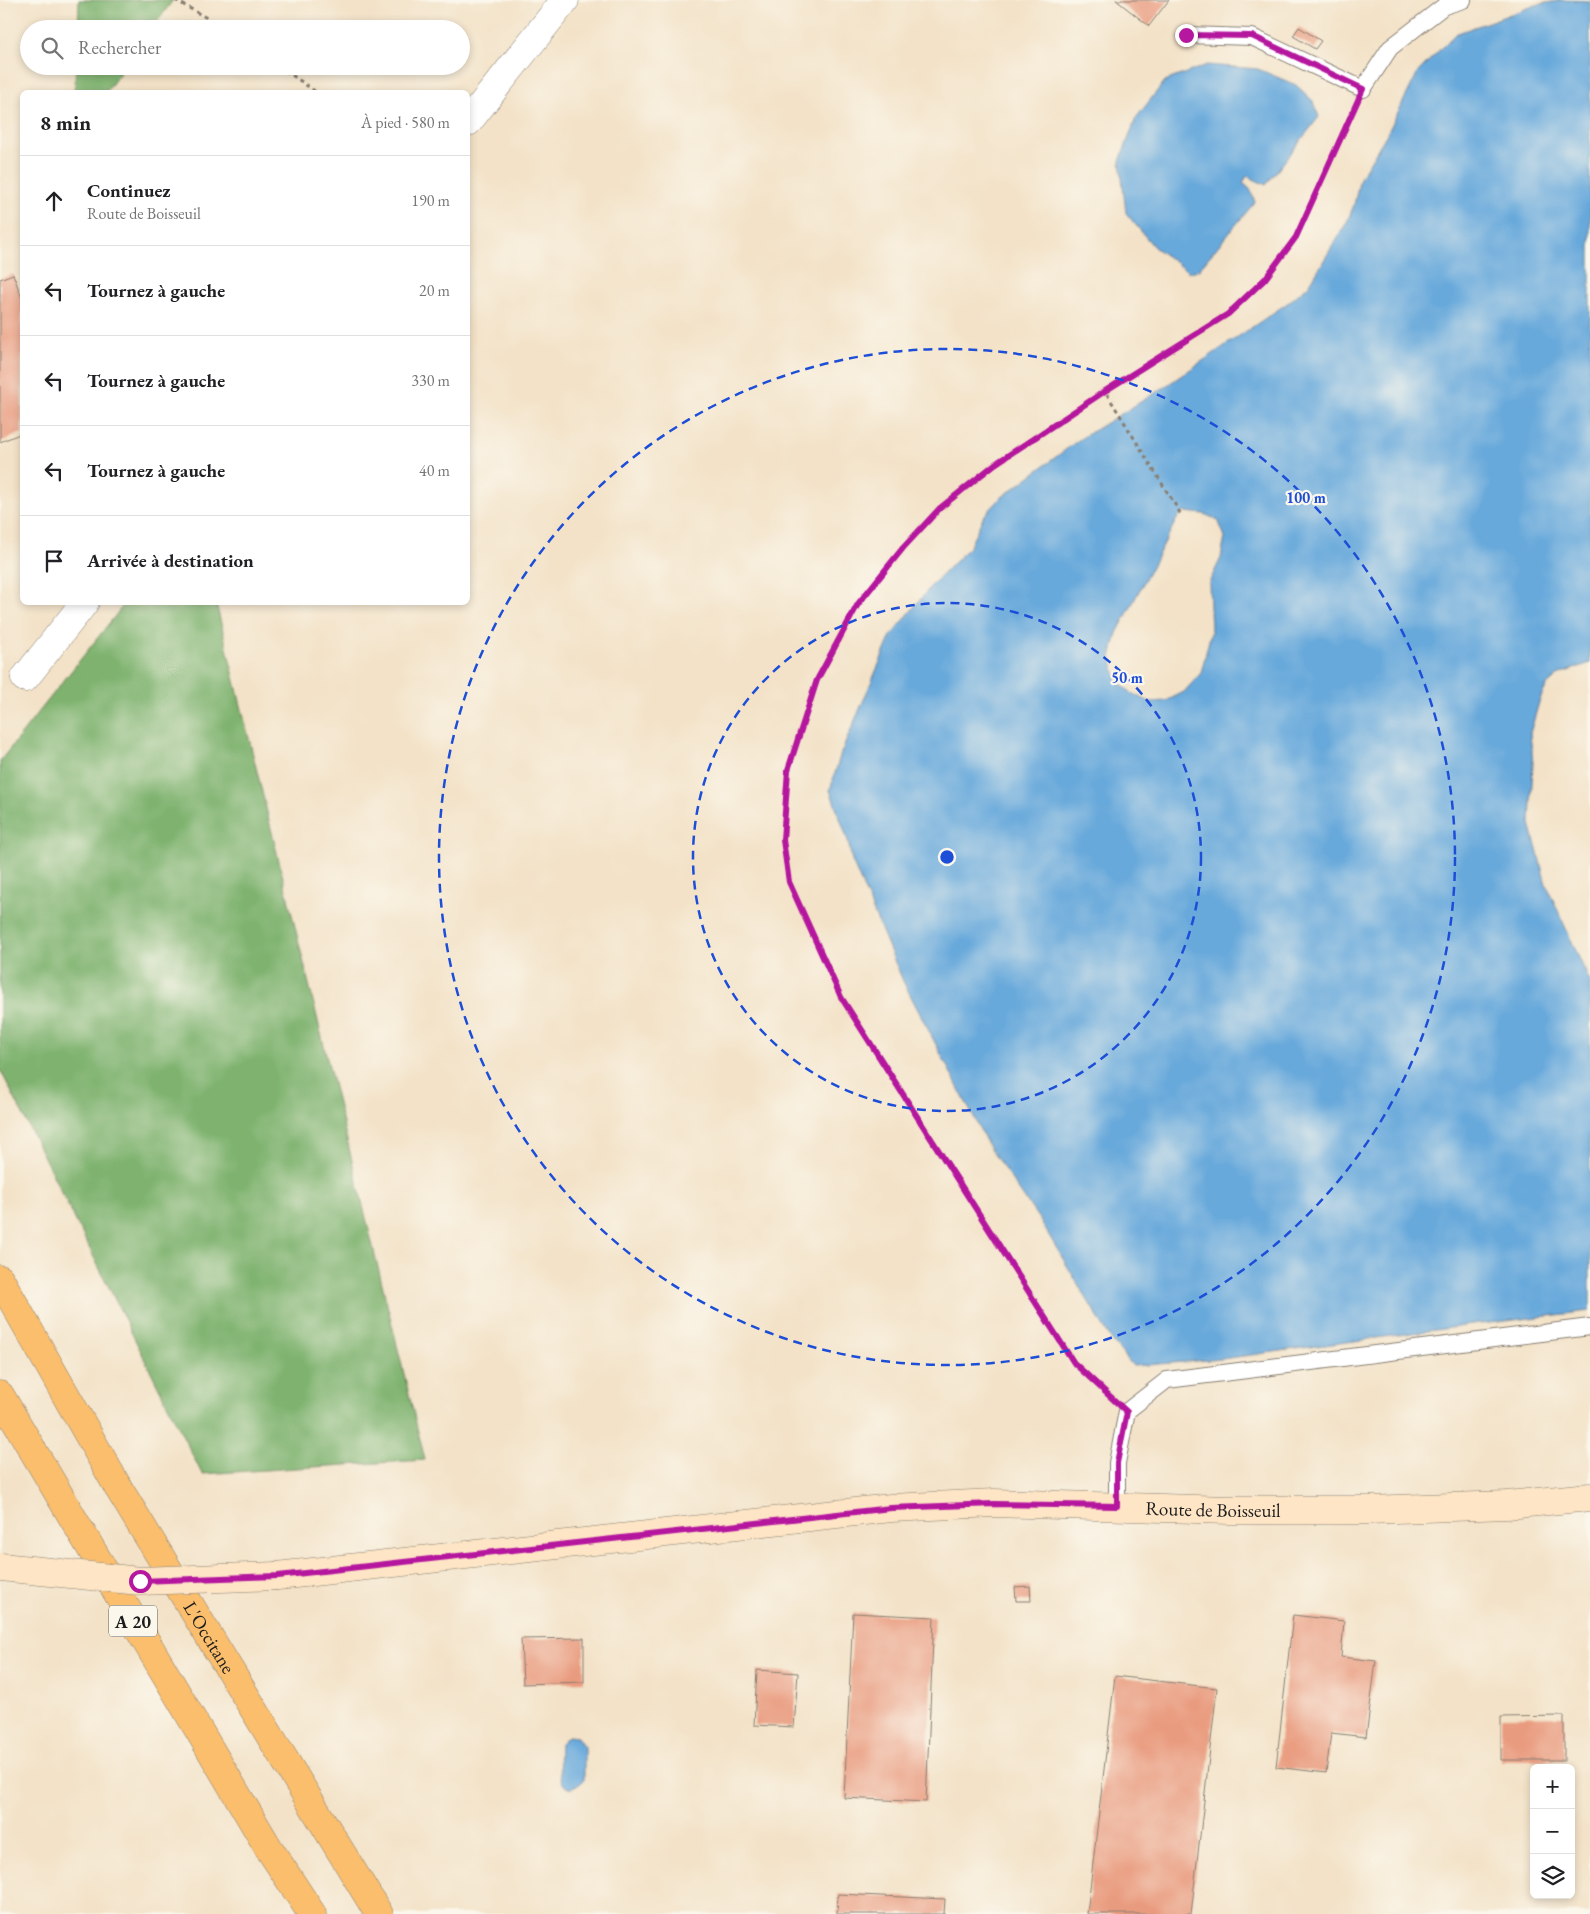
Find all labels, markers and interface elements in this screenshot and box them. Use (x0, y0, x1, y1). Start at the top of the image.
search box (20, 20, 470, 75)
route end (1175, 24, 1198, 47)
icon: search (38, 34, 66, 62)
text: Rechercher (78, 35, 161, 60)
text: 8 min (40, 109, 91, 136)
text: À pied · 580 m (361, 112, 450, 133)
text: Continuez (87, 178, 171, 203)
icon: ahead (40, 187, 68, 215)
text: 190 m (411, 190, 450, 211)
text: Route de Boisseuil (87, 203, 201, 224)
icon: left (40, 277, 68, 305)
text: Tournez à gauche (87, 278, 225, 303)
text: 20 m (419, 280, 450, 301)
icon: left (40, 367, 68, 395)
text: Tournez à gauche (87, 368, 225, 393)
text: 330 m (411, 370, 450, 391)
icon: left (40, 457, 68, 485)
text: Tournez à gauche (87, 458, 225, 483)
text: 40 m (419, 460, 450, 481)
text: 100 m (1286, 488, 1326, 507)
icon: arrive (40, 547, 68, 575)
text: Arrivée à destination (87, 548, 254, 573)
text: 50 m (1111, 668, 1143, 687)
centre of rings (938, 848, 956, 866)
street label: Route de Boisseuil (1145, 1495, 1281, 1523)
route start (129, 1570, 152, 1593)
street label: L'Occitane (178, 1596, 241, 1678)
road number: A 20 (109, 1605, 157, 1636)
map controls (1530, 1764, 1575, 1899)
button: + (1530, 1764, 1575, 1809)
button: − (1530, 1809, 1575, 1854)
button: layers (1530, 1854, 1575, 1899)

